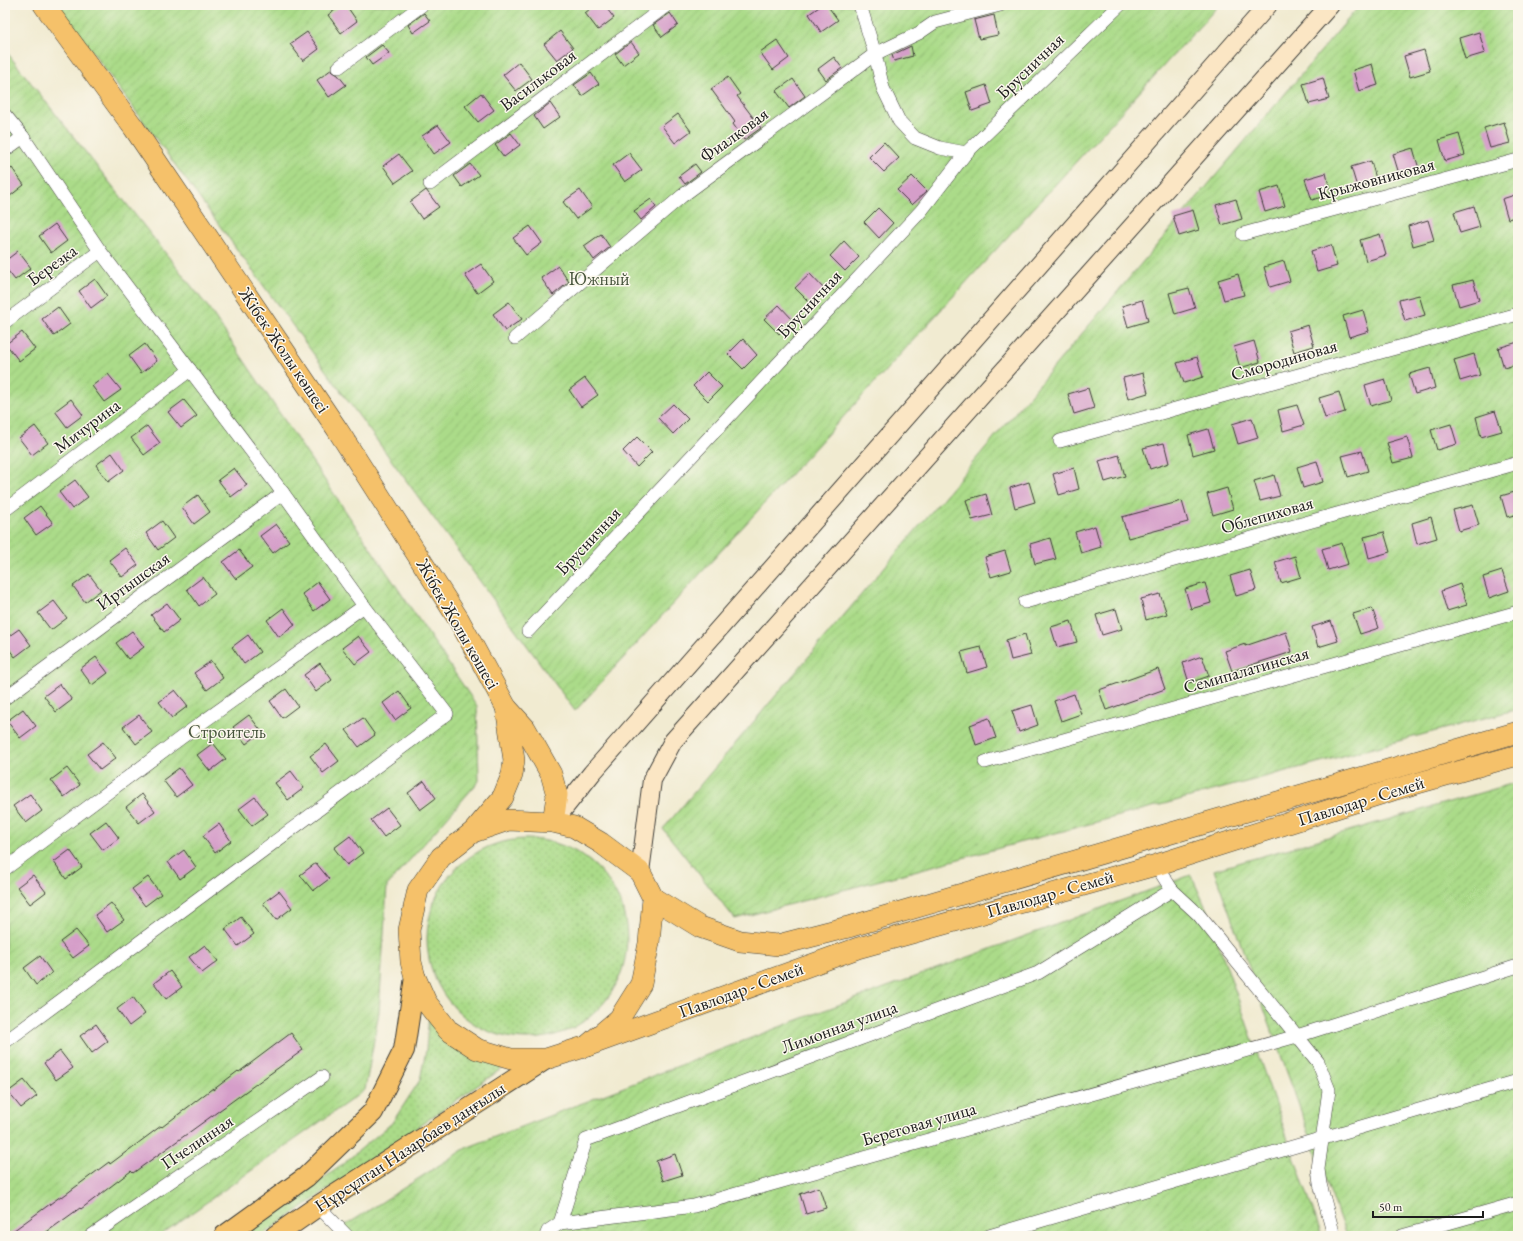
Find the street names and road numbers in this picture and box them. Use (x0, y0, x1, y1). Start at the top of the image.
street label: Брусничная (991, 28, 1068, 104)
street label: Васильковая (495, 43, 581, 116)
street label: Фиалковая (695, 102, 772, 167)
street label: Крыжовниковая (1315, 152, 1437, 205)
street label: Березка (22, 238, 82, 290)
street label: Брусничная (771, 265, 846, 343)
street label: Жібек Жолы көшесі (233, 282, 335, 418)
street label: Смородиновая (1228, 333, 1340, 386)
street label: Мичурина (49, 393, 125, 458)
street label: Облепиховая (1218, 490, 1316, 539)
street label: Брусничная (550, 502, 625, 580)
street label: Иртышская (91, 546, 174, 615)
street label: Жібек Жолы көшесі (411, 553, 505, 694)
street label: Семипалатинская (1180, 641, 1311, 698)
street label: Павлодар - Семей (1295, 770, 1427, 831)
street label: Павлодар - Семей (984, 864, 1116, 923)
street label: Павлодар - Семей (675, 956, 807, 1023)
street label: Лимонная улица (778, 995, 901, 1058)
street label: Нұрсұлтан Назарбаев даңғылы (310, 1076, 509, 1217)
street label: Береговая улица (859, 1096, 979, 1151)
street label: Пчелинная (156, 1109, 237, 1174)

